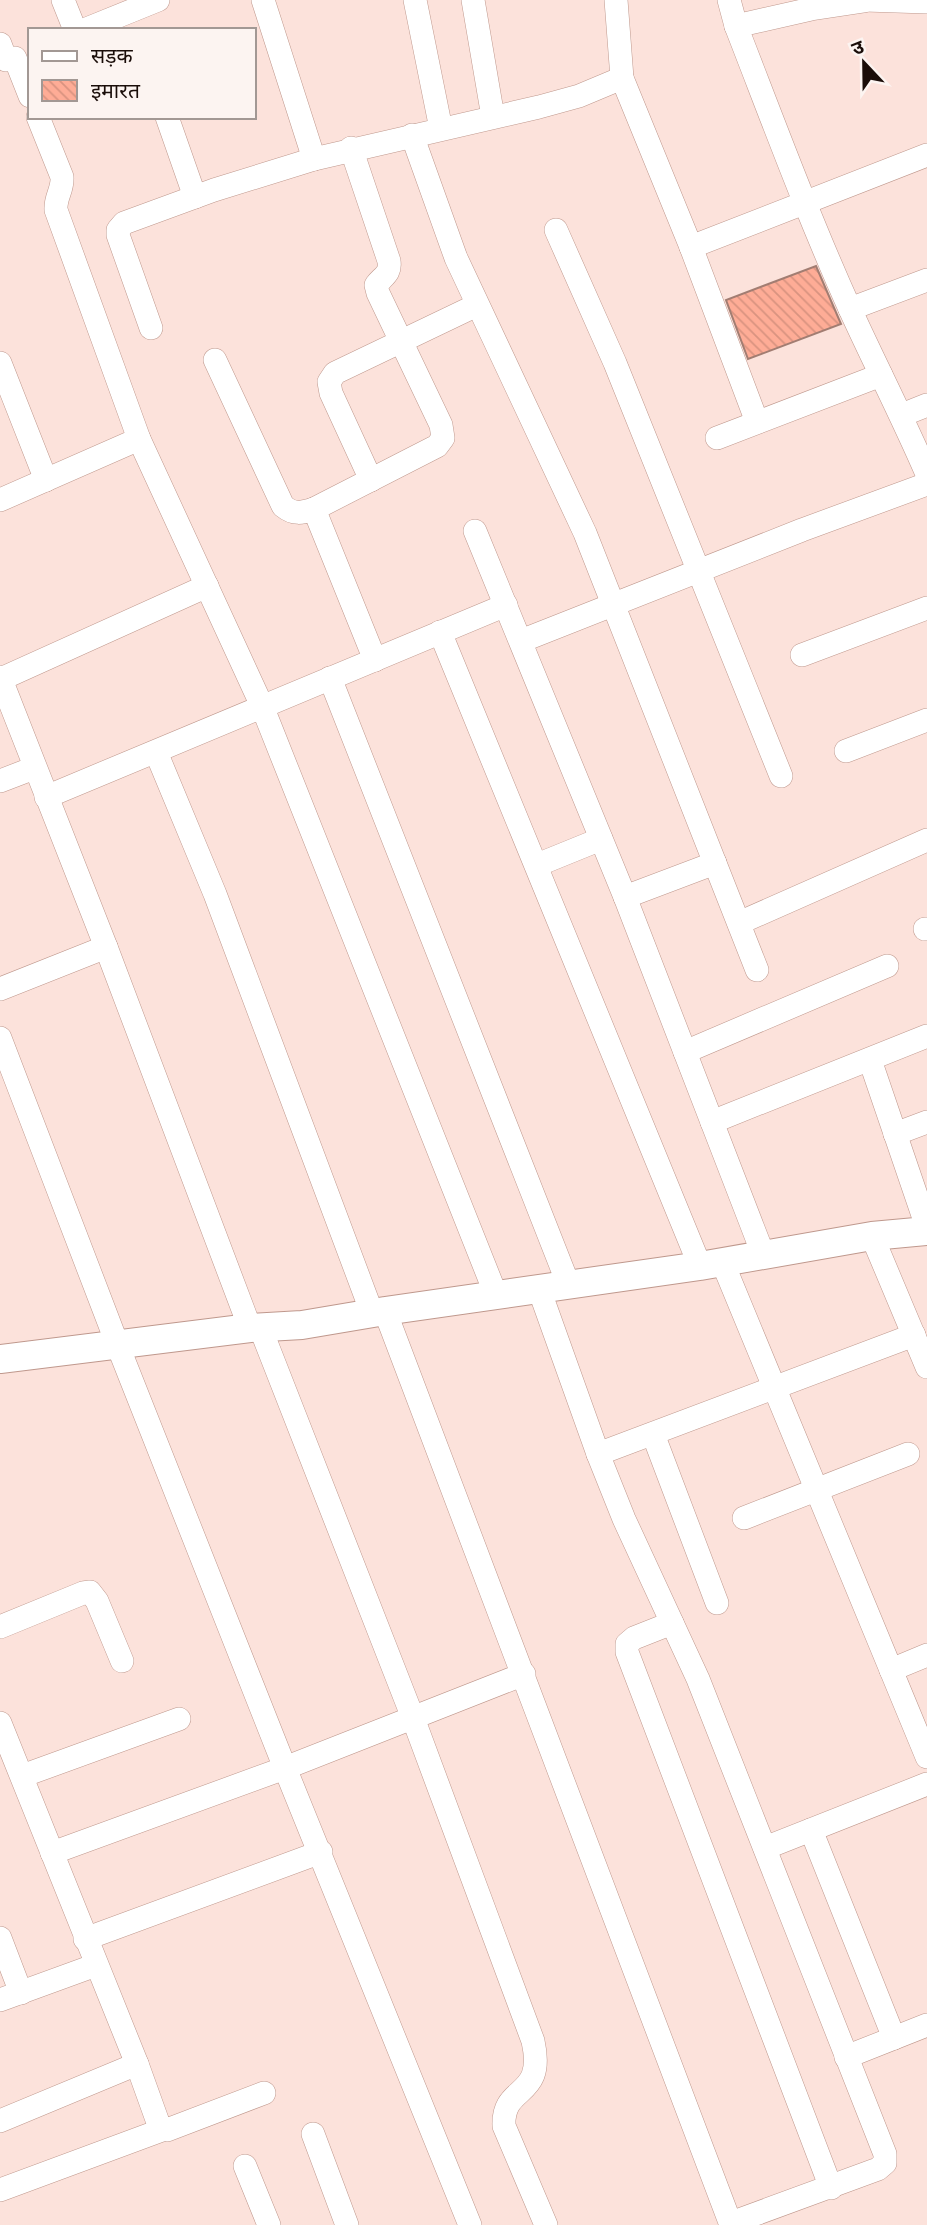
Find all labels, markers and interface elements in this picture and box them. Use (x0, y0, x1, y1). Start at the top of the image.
legend (28, 28, 256, 119)
north arrow (829, 28, 899, 98)
text: उ (848, 35, 868, 61)
text: सड़क (91, 43, 133, 69)
text: इमारत (91, 78, 141, 104)

